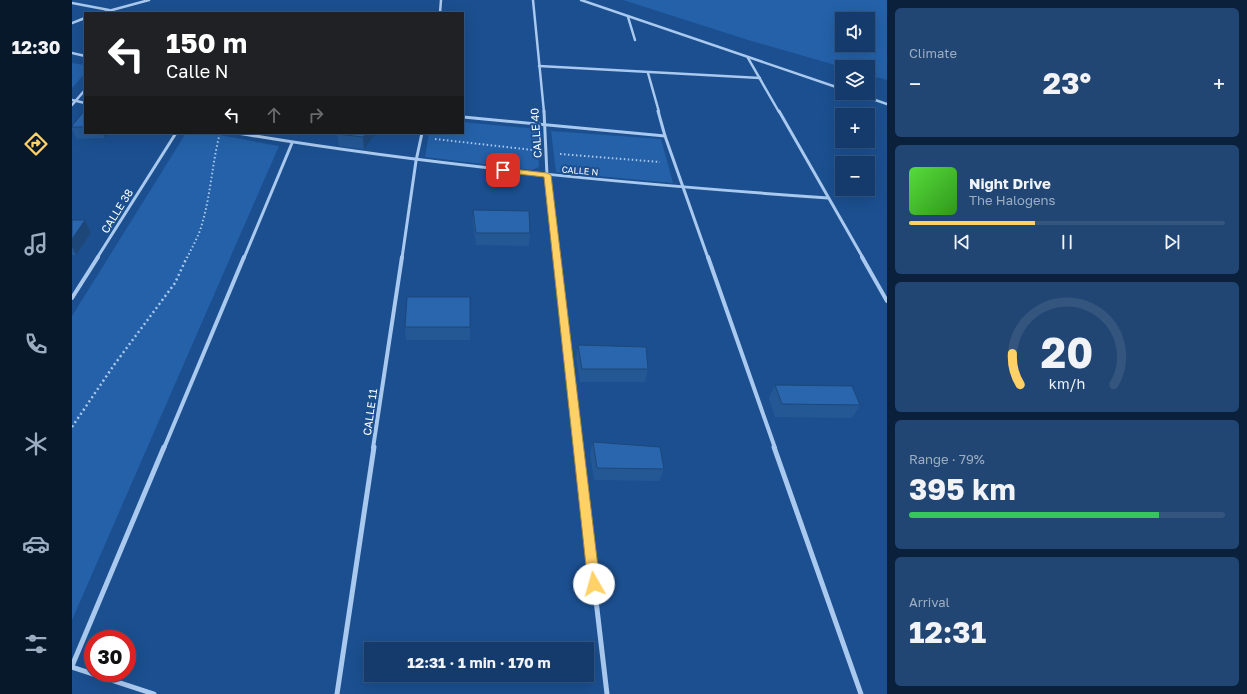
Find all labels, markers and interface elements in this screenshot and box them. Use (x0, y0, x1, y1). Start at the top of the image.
map controls (835, 12, 875, 196)
button: sound (835, 12, 875, 52)
text: 150 m (166, 26, 247, 59)
icon: left (100, 28, 152, 80)
text: 12:30 (12, 36, 60, 58)
text: Climate (909, 45, 957, 61)
text: Calle N (166, 60, 228, 82)
button: layers (835, 60, 875, 100)
text: 23° (1043, 65, 1091, 101)
text: − (909, 70, 921, 97)
text: + (1213, 70, 1225, 97)
icon: left (221, 104, 243, 126)
icon: ahead (263, 104, 285, 126)
icon: right (305, 104, 327, 126)
street label: CALLE 40 (527, 107, 544, 159)
button: + (835, 108, 875, 148)
icon: directions (22, 130, 50, 158)
pin (486, 153, 520, 187)
button: − (835, 156, 875, 196)
icon: arrive (492, 159, 514, 181)
street label: CALLE N (561, 163, 599, 178)
text: Night Drive (969, 174, 1051, 192)
street label: CALLE 38 (98, 186, 135, 235)
text: The Halogens (969, 192, 1055, 208)
icon: music (22, 230, 50, 258)
icon: previous (951, 231, 973, 253)
icon: pause (1056, 231, 1078, 253)
icon: next (1161, 231, 1183, 253)
text: 20 (1041, 327, 1093, 377)
icon: phone (22, 330, 50, 358)
text: km/h (1049, 375, 1085, 392)
street label: CALLE 11 (360, 388, 379, 436)
icon: climate (22, 430, 50, 458)
text: Range · 79% (909, 451, 985, 467)
text: 395 km (909, 471, 1016, 507)
icon: car (22, 530, 50, 558)
position arrow (573, 563, 615, 605)
text: Arrival (909, 594, 950, 610)
text: 12:31 (909, 614, 986, 650)
icon: filters (22, 630, 50, 658)
speed limit sign: 30 (84, 630, 136, 682)
text: 12:31 · 1 min · 170 m (407, 653, 551, 671)

